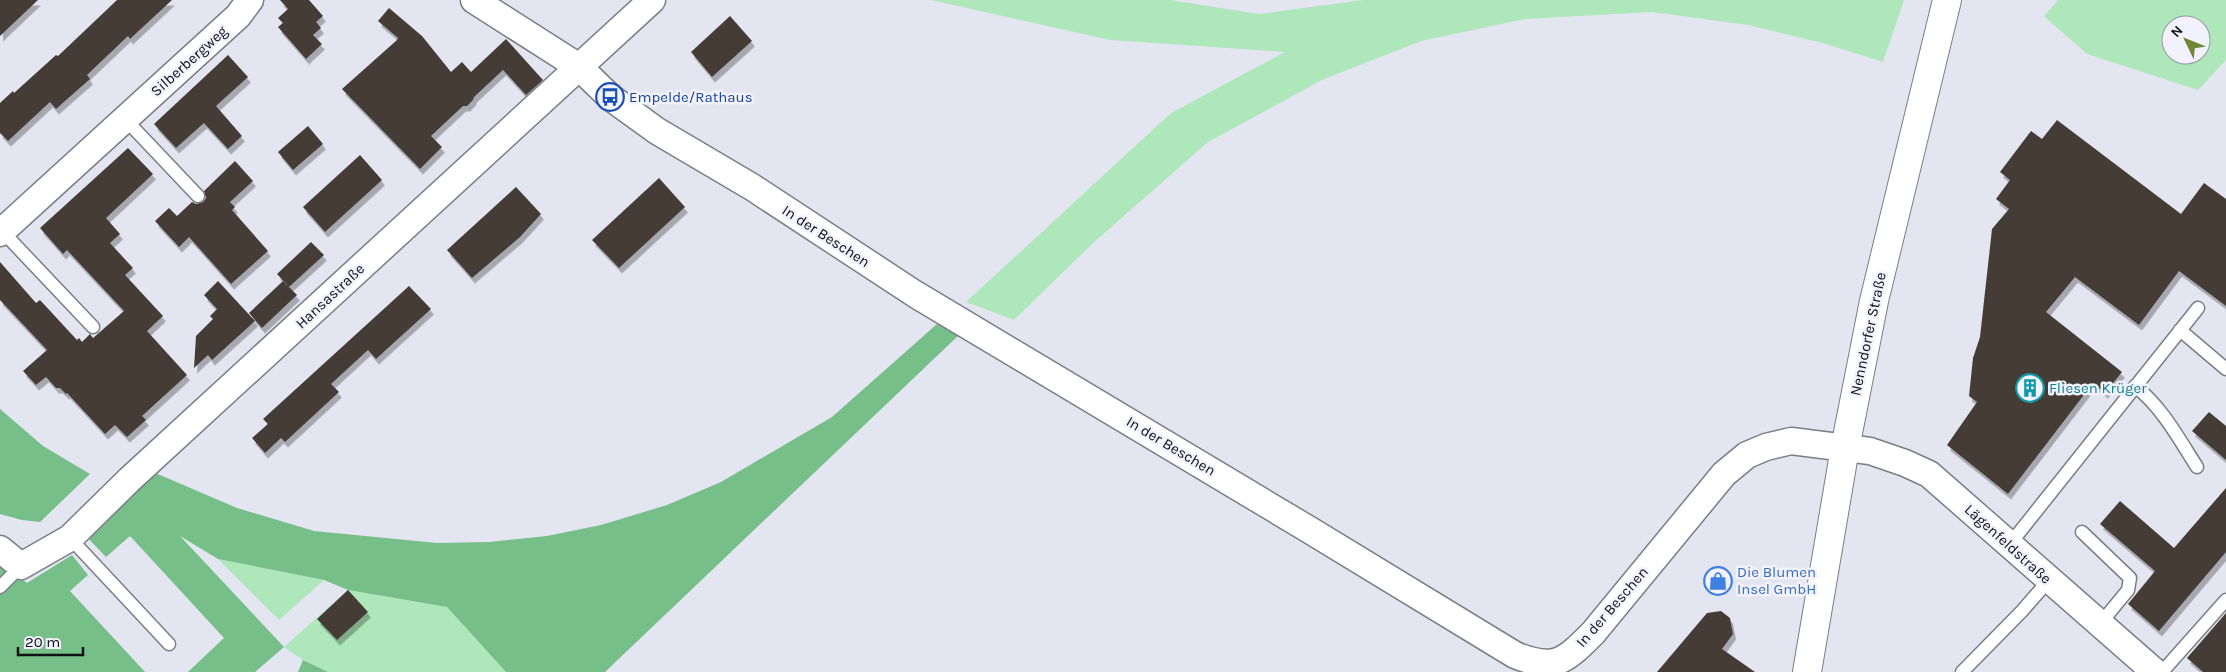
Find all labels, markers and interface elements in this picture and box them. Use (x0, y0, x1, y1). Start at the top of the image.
north arrow (2161, 15, 2211, 65)
street label: Silberbergweg (147, 21, 231, 100)
text: N (2167, 22, 2187, 41)
bus stop icon: Empelde/Rathaus (595, 82, 625, 112)
place label: Empelde/Rathaus (629, 88, 753, 106)
street label: In der Beschen (779, 201, 873, 271)
street label: Hansastraße (292, 260, 368, 332)
street label: Nenndorfer Straße (1846, 271, 1890, 397)
building icon: Fliesen Krüger (2015, 373, 2045, 403)
place label: Fliesen Krüger (2049, 379, 2147, 397)
street label: In der Beschen (1123, 412, 1219, 480)
street label: Lägenfeldstraße (1961, 500, 2055, 588)
street label: In der Beschen (1572, 563, 1652, 651)
place label: Die Blumen Insel GmbH (1737, 563, 1816, 598)
shop icon: Die Blumen Insel GmbH (1703, 566, 1733, 596)
scale bar (18, 624, 82, 656)
text: 20 m (25, 633, 60, 651)

